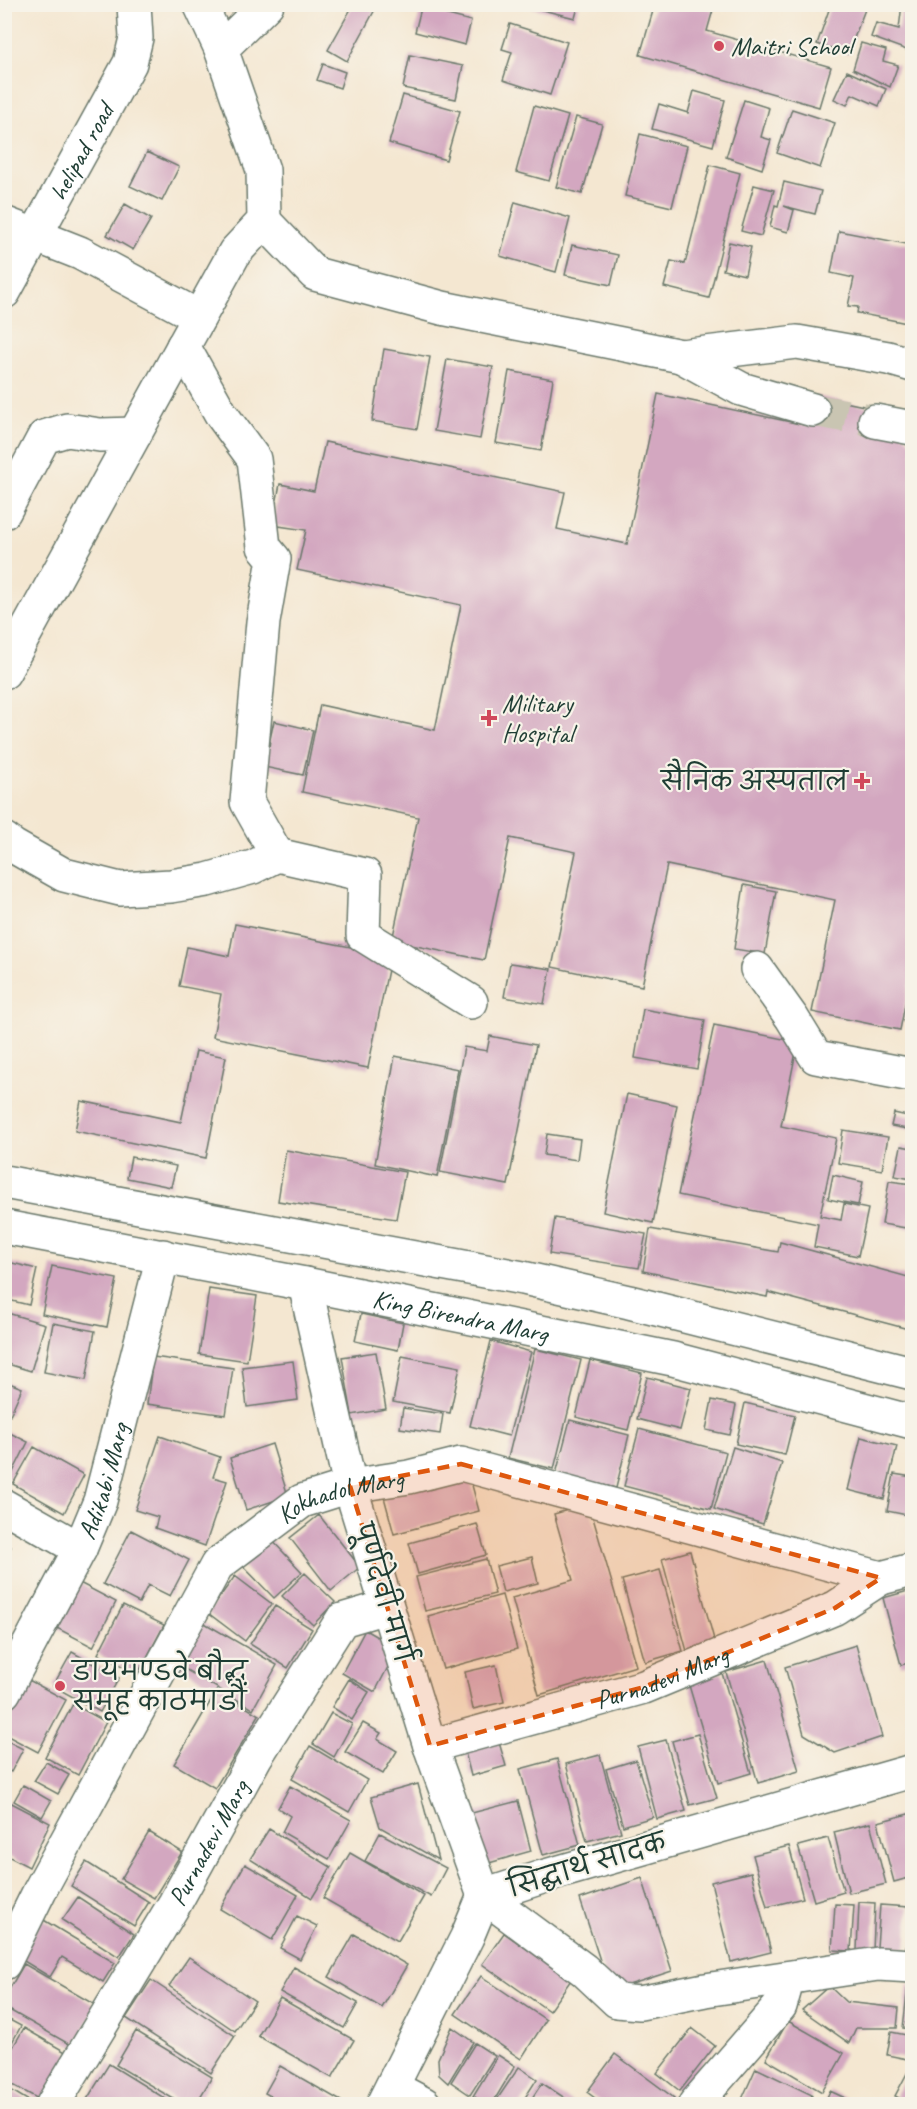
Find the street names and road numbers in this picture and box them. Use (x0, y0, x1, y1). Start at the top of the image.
street label: helipad road (41, 94, 123, 206)
street label: King Birendra Marg (370, 1282, 553, 1350)
street label: Adikabi Marg (70, 1418, 136, 1544)
street label: Kokhadol Marg (270, 1461, 407, 1531)
street label: पूर्णदेवी मार्ग (343, 1516, 426, 1669)
street label: Purnadevi Marg (592, 1637, 735, 1716)
street label: Purnadevi Marg (160, 1772, 257, 1911)
street label: सिद्धार्थ सादक (501, 1821, 672, 1905)

